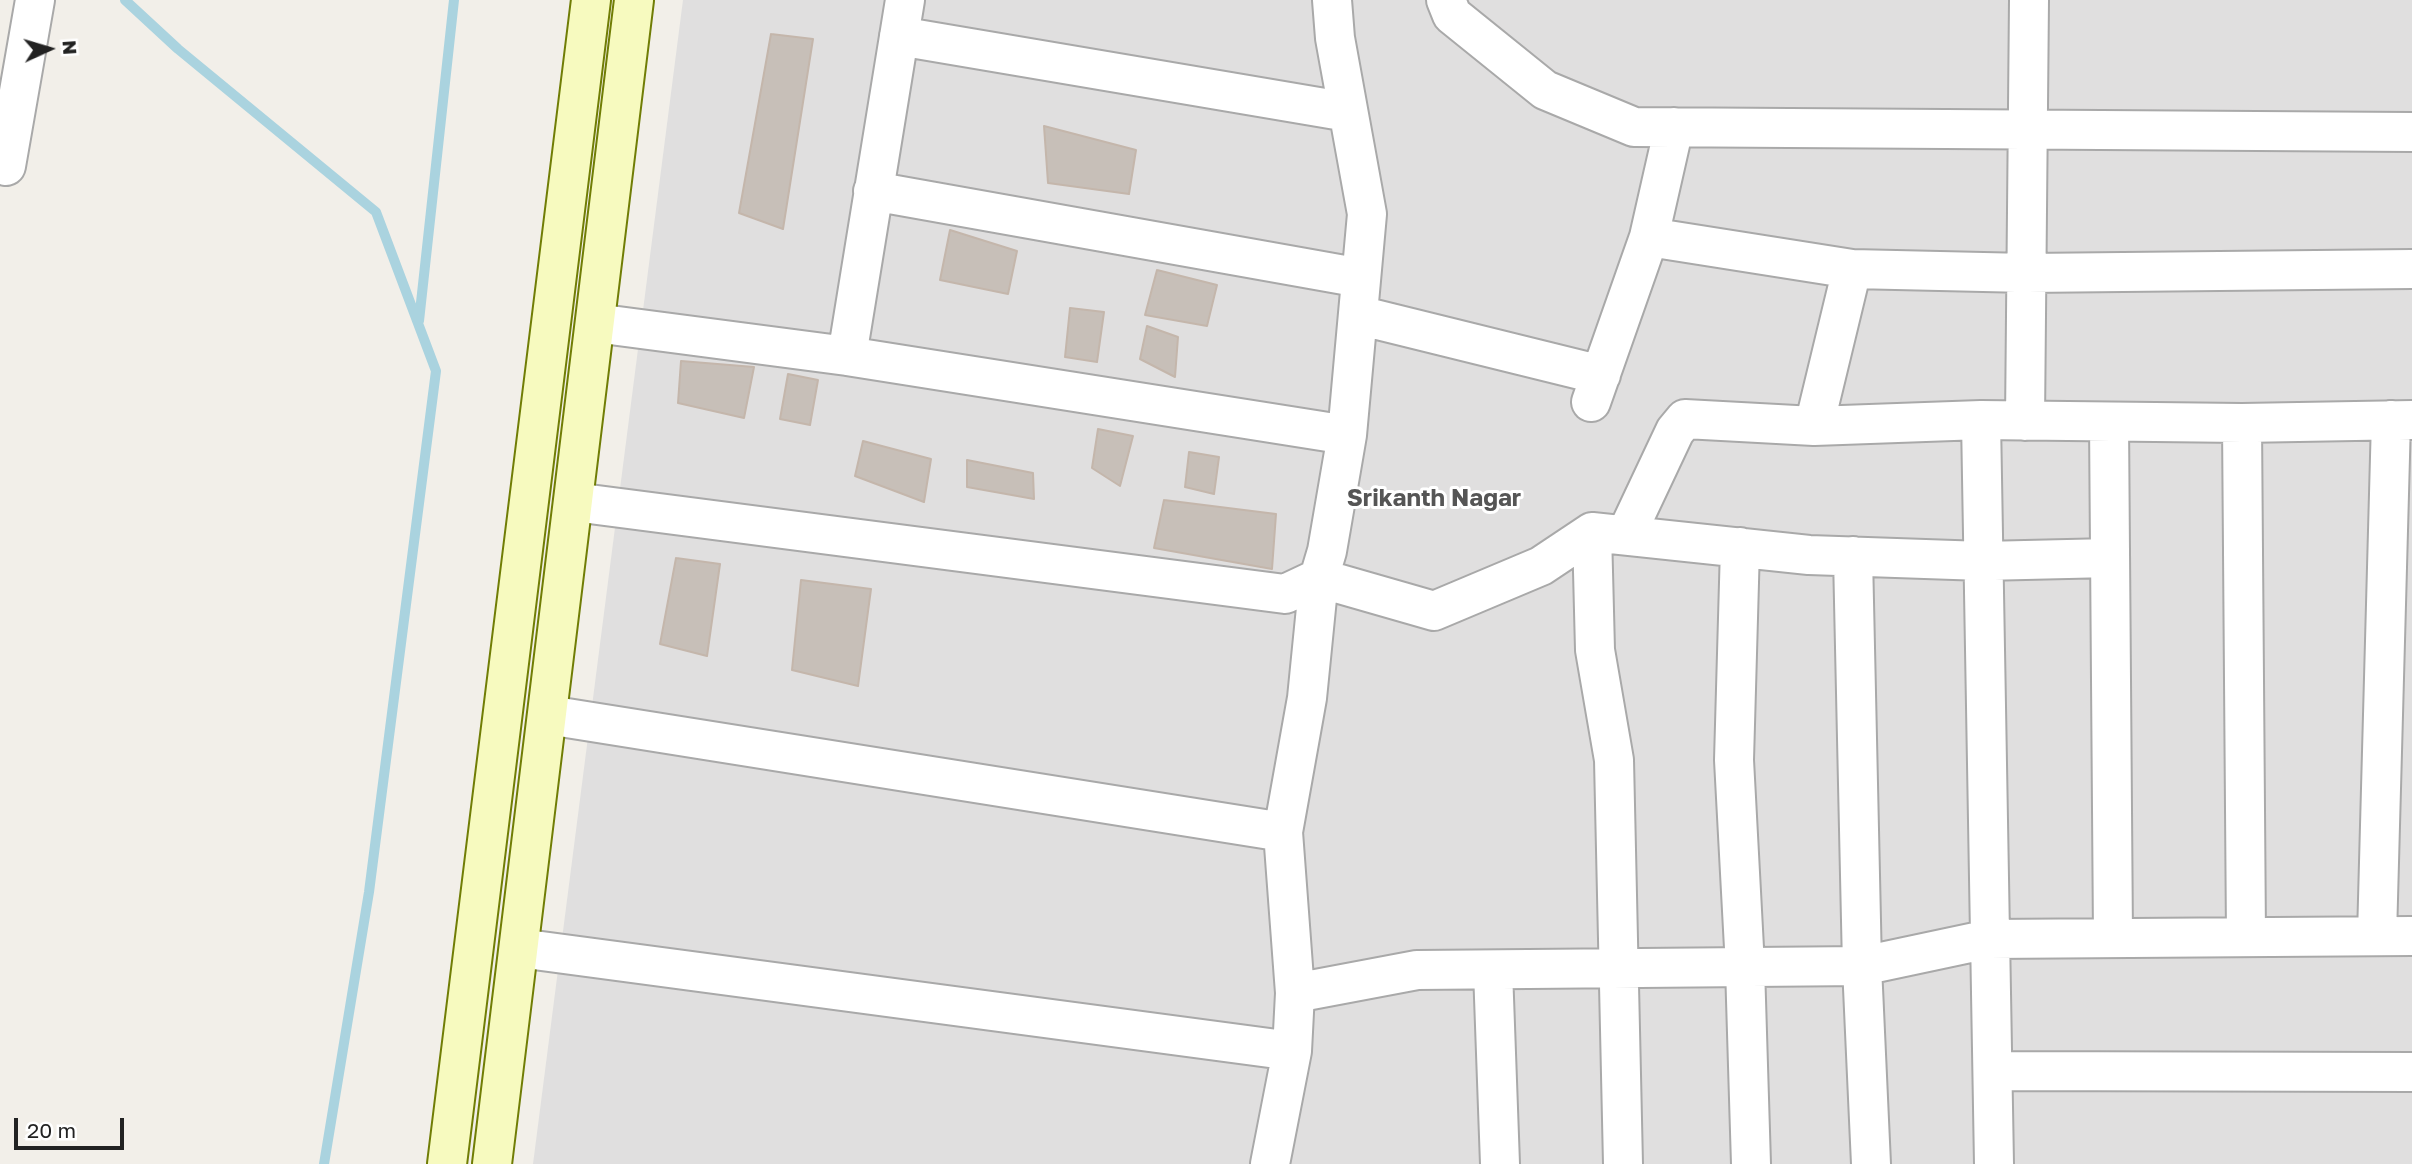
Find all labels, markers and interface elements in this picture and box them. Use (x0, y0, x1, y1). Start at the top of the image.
north arrow (14, 14, 84, 84)
text: N (58, 39, 82, 56)
district label: Srikanth Nagar (1347, 484, 1521, 512)
scale bar (18, 1104, 128, 1148)
text: 20 m (27, 1117, 76, 1143)

